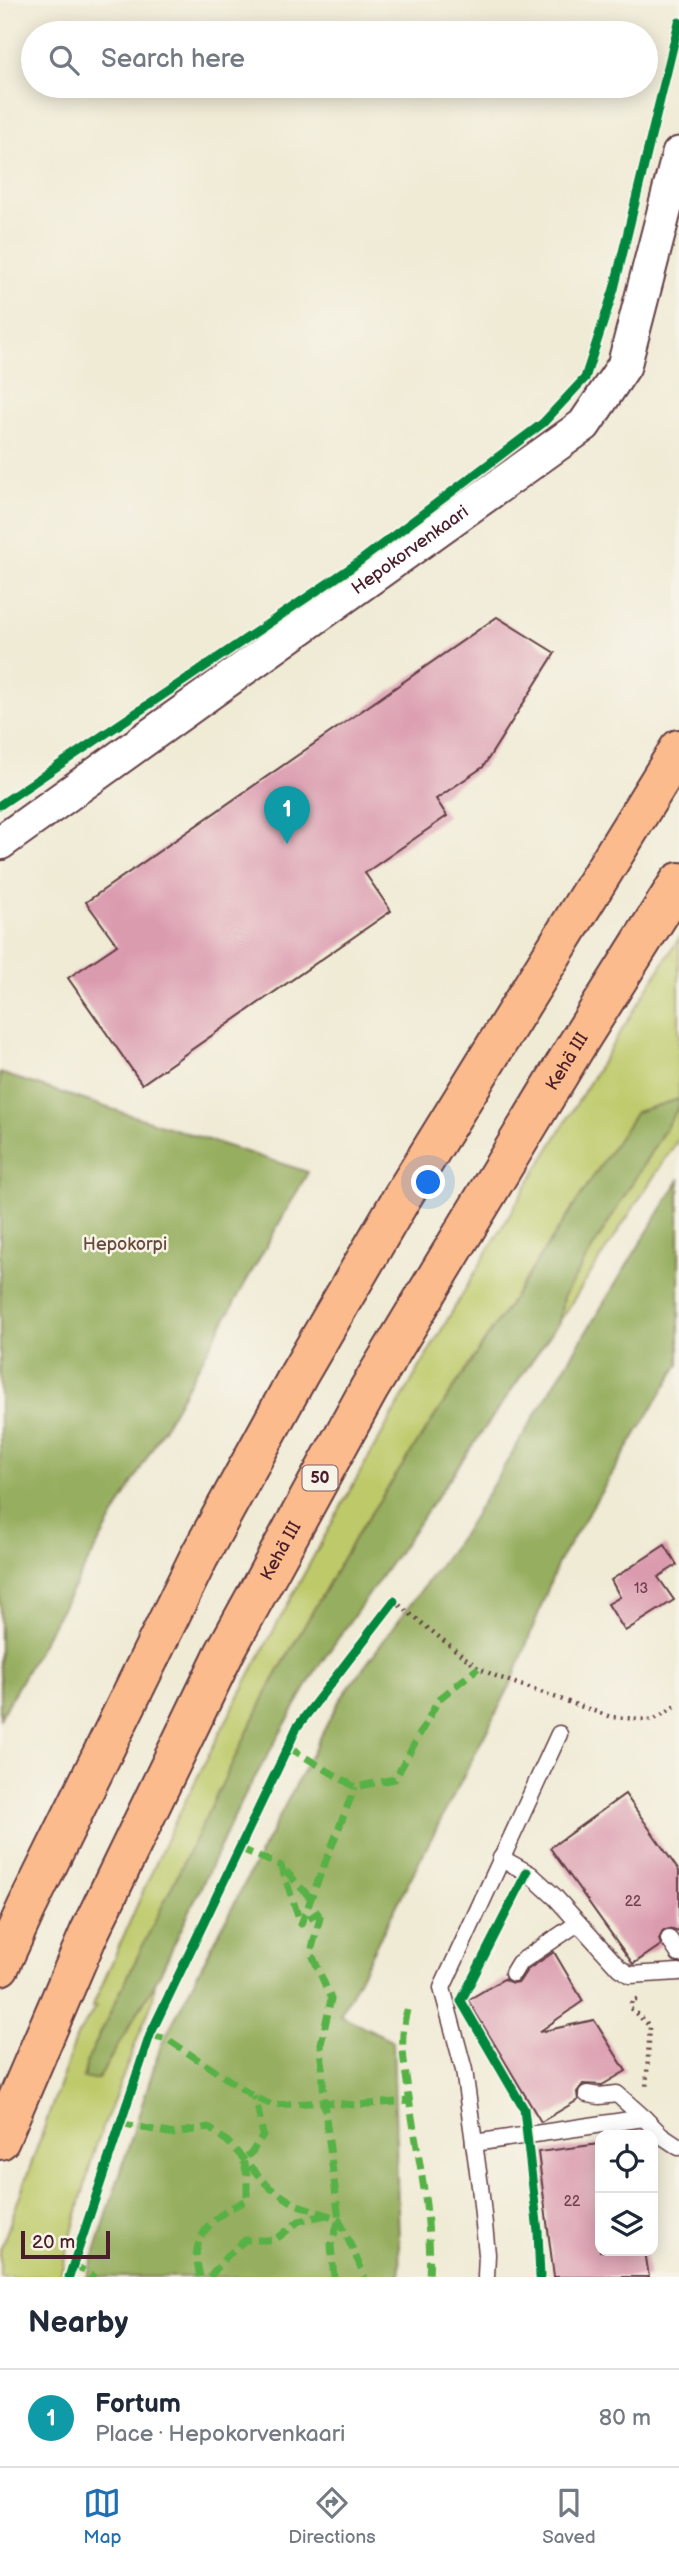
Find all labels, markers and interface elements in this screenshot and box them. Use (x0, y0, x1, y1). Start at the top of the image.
search box (21, 21, 658, 98)
icon: search (45, 41, 83, 79)
text: Search here (101, 44, 245, 75)
street label: Hepokorvenkaari (347, 501, 472, 599)
pin: 1 (264, 786, 310, 844)
street label: Kehä III (541, 1029, 592, 1094)
your location (411, 1165, 445, 1199)
park label: Hepokorpi (83, 1234, 167, 1255)
road number: 50 (302, 1466, 338, 1490)
street label: Kehä III (256, 1518, 305, 1584)
house number: 13 (634, 1580, 648, 1597)
house number: 22 (625, 1893, 642, 1910)
map controls (595, 2130, 658, 2256)
button: locate (595, 2130, 658, 2193)
house number: 22 (564, 2193, 581, 2210)
button: layers (595, 2193, 658, 2256)
scale bar (21, 2228, 110, 2260)
text: 20 m (32, 2231, 75, 2254)
text: Nearby (28, 2305, 128, 2341)
text: Fortum (95, 2389, 181, 2420)
text: 1 (46, 2404, 56, 2432)
text: 80 m (599, 2404, 651, 2432)
text: Place · Hepokorvenkaari (95, 2420, 345, 2448)
tab: Map (83, 2484, 122, 2549)
tab: Directions (288, 2484, 376, 2549)
tab: Saved (542, 2484, 596, 2549)

